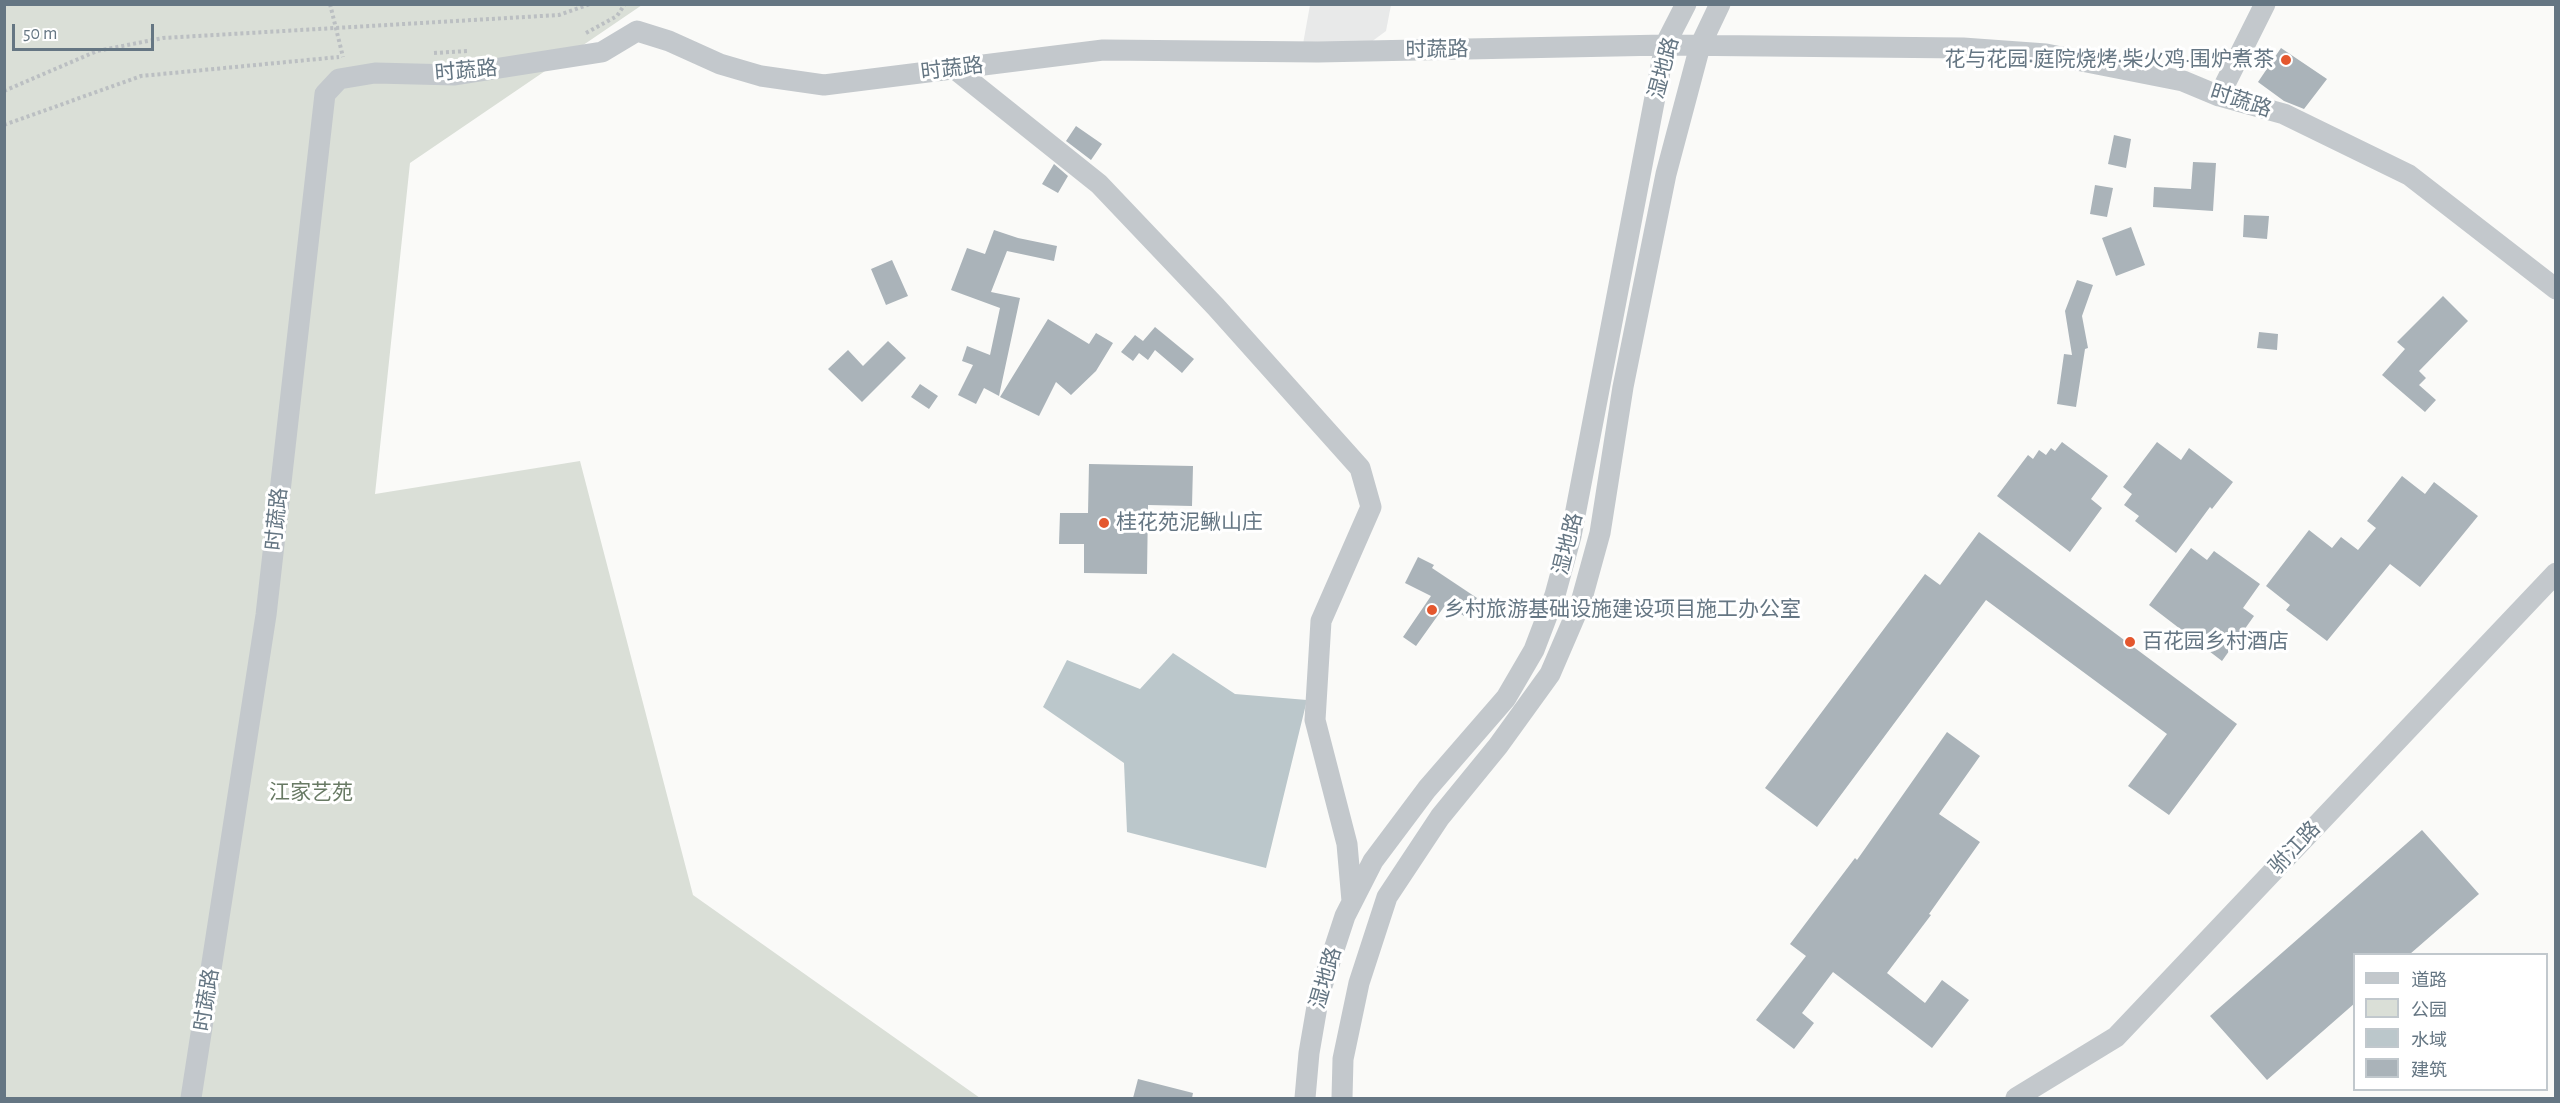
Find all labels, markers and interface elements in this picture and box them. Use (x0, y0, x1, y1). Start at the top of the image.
scale bar (15, 12, 158, 50)
text: 50 m (23, 25, 57, 43)
street label: 湿地路 (1644, 34, 1684, 102)
street label: 时蔬路 (1405, 37, 1469, 63)
place label: 花与花园·庭院烧烤·柴火鸡·围炉煮茶 (1945, 47, 2274, 73)
street label: 时蔬路 (919, 53, 985, 85)
marker: 花与花园·庭院烧烤·柴火鸡·围炉煮茶 (2279, 53, 2293, 67)
street label: 时蔬路 (434, 56, 498, 86)
street label: 时蔬路 (2207, 79, 2275, 123)
street label: 时蔬路 (261, 486, 293, 552)
place label: 桂花苑泥鳅山庄 (1116, 510, 1263, 536)
street label: 湿地路 (1548, 510, 1588, 578)
marker: 桂花苑泥鳅山庄 (1097, 516, 1111, 530)
place label: 乡村旅游基础设施建设项目施工办公室 (1444, 597, 1801, 623)
marker: 乡村旅游基础设施建设项目施工办公室 (1425, 603, 1439, 617)
place label: 百花园乡村酒店 (2142, 629, 2289, 655)
marker: 百花园乡村酒店 (2123, 635, 2137, 649)
park label: 江家艺苑 (269, 780, 353, 806)
street label: 驸江路 (2264, 816, 2326, 880)
street label: 湿地路 (1305, 944, 1347, 1012)
legend (2353, 953, 2548, 1091)
street label: 时蔬路 (190, 967, 224, 1033)
text: 道路 (2411, 972, 2447, 990)
text: 公园 (2411, 1002, 2447, 1020)
text: 水域 (2411, 1032, 2447, 1050)
text: 建筑 (2411, 1062, 2447, 1080)

